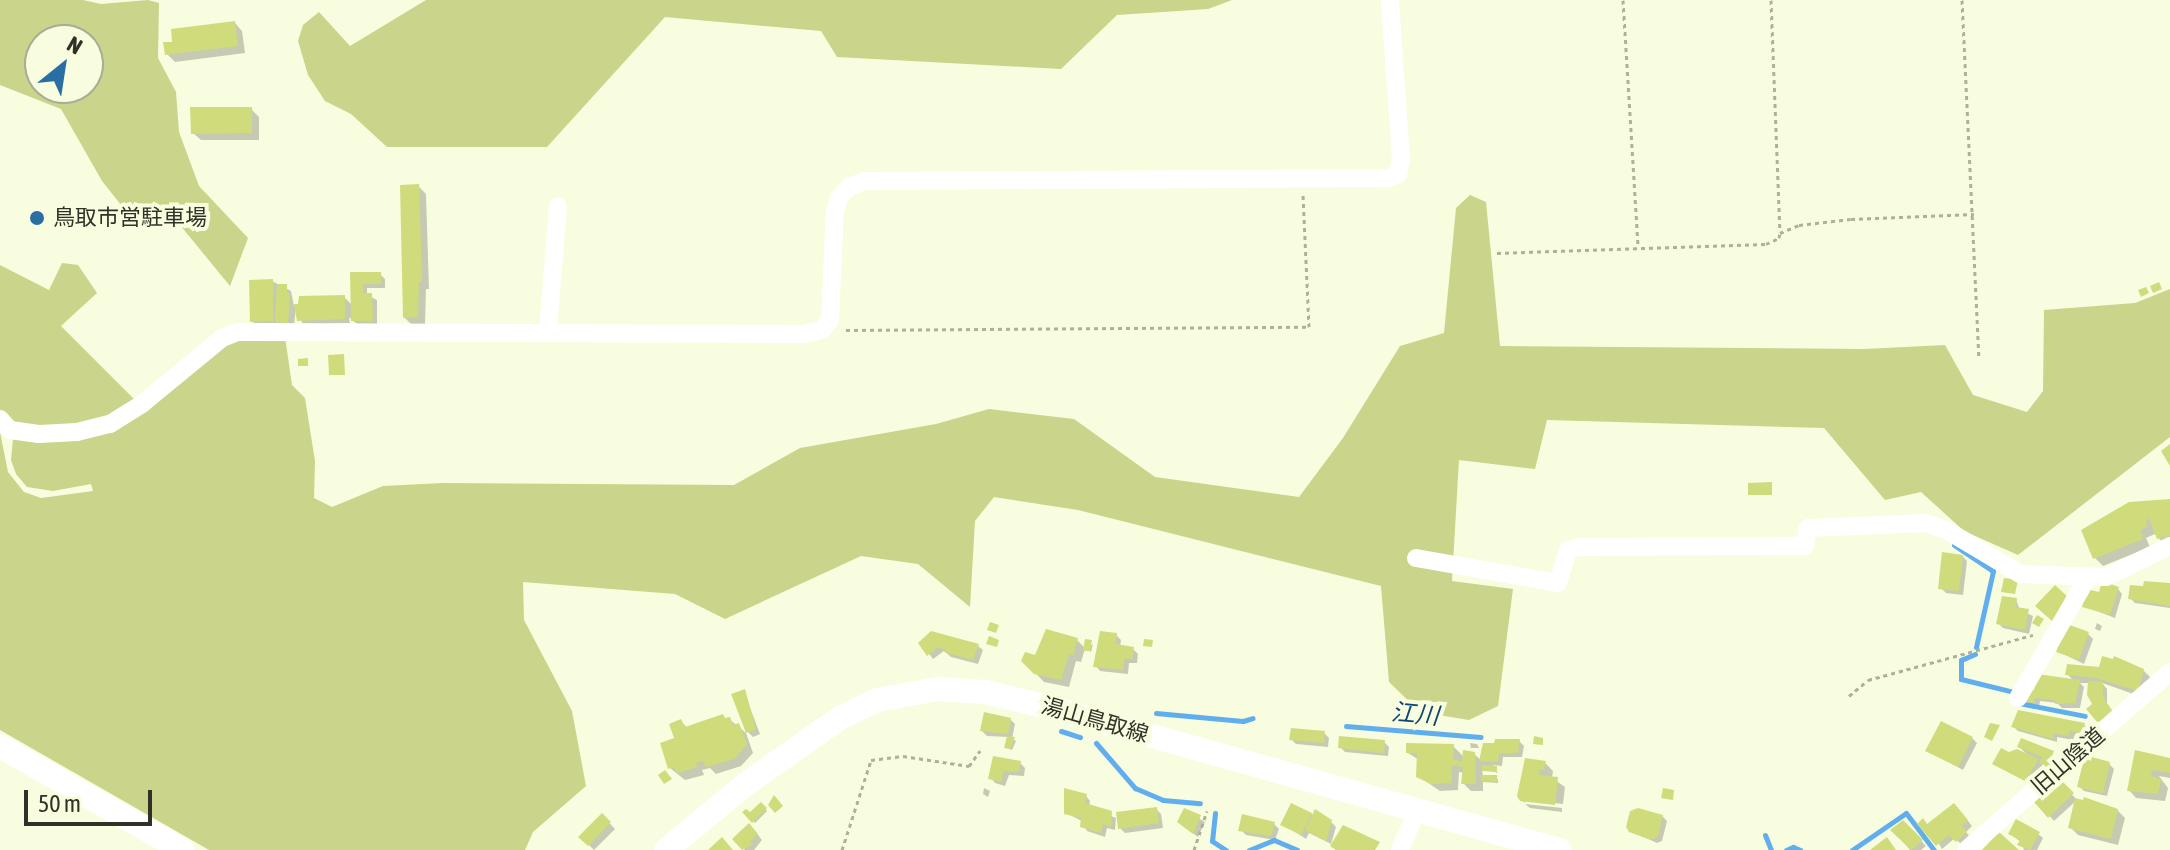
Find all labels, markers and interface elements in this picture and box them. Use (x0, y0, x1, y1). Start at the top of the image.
north arrow (24, 24, 104, 104)
text: N (63, 30, 87, 59)
place label: 鳥取市営駐車場 (53, 205, 207, 231)
marker: 鳥取市営駐車場 (28, 209, 46, 227)
street label: 湯山鳥取線 (1038, 692, 1152, 748)
water label: 江川 (1390, 698, 1440, 730)
street label: 旧山陰道 (2026, 722, 2110, 800)
scale bar (28, 774, 156, 824)
text: 50 m (38, 790, 81, 817)

